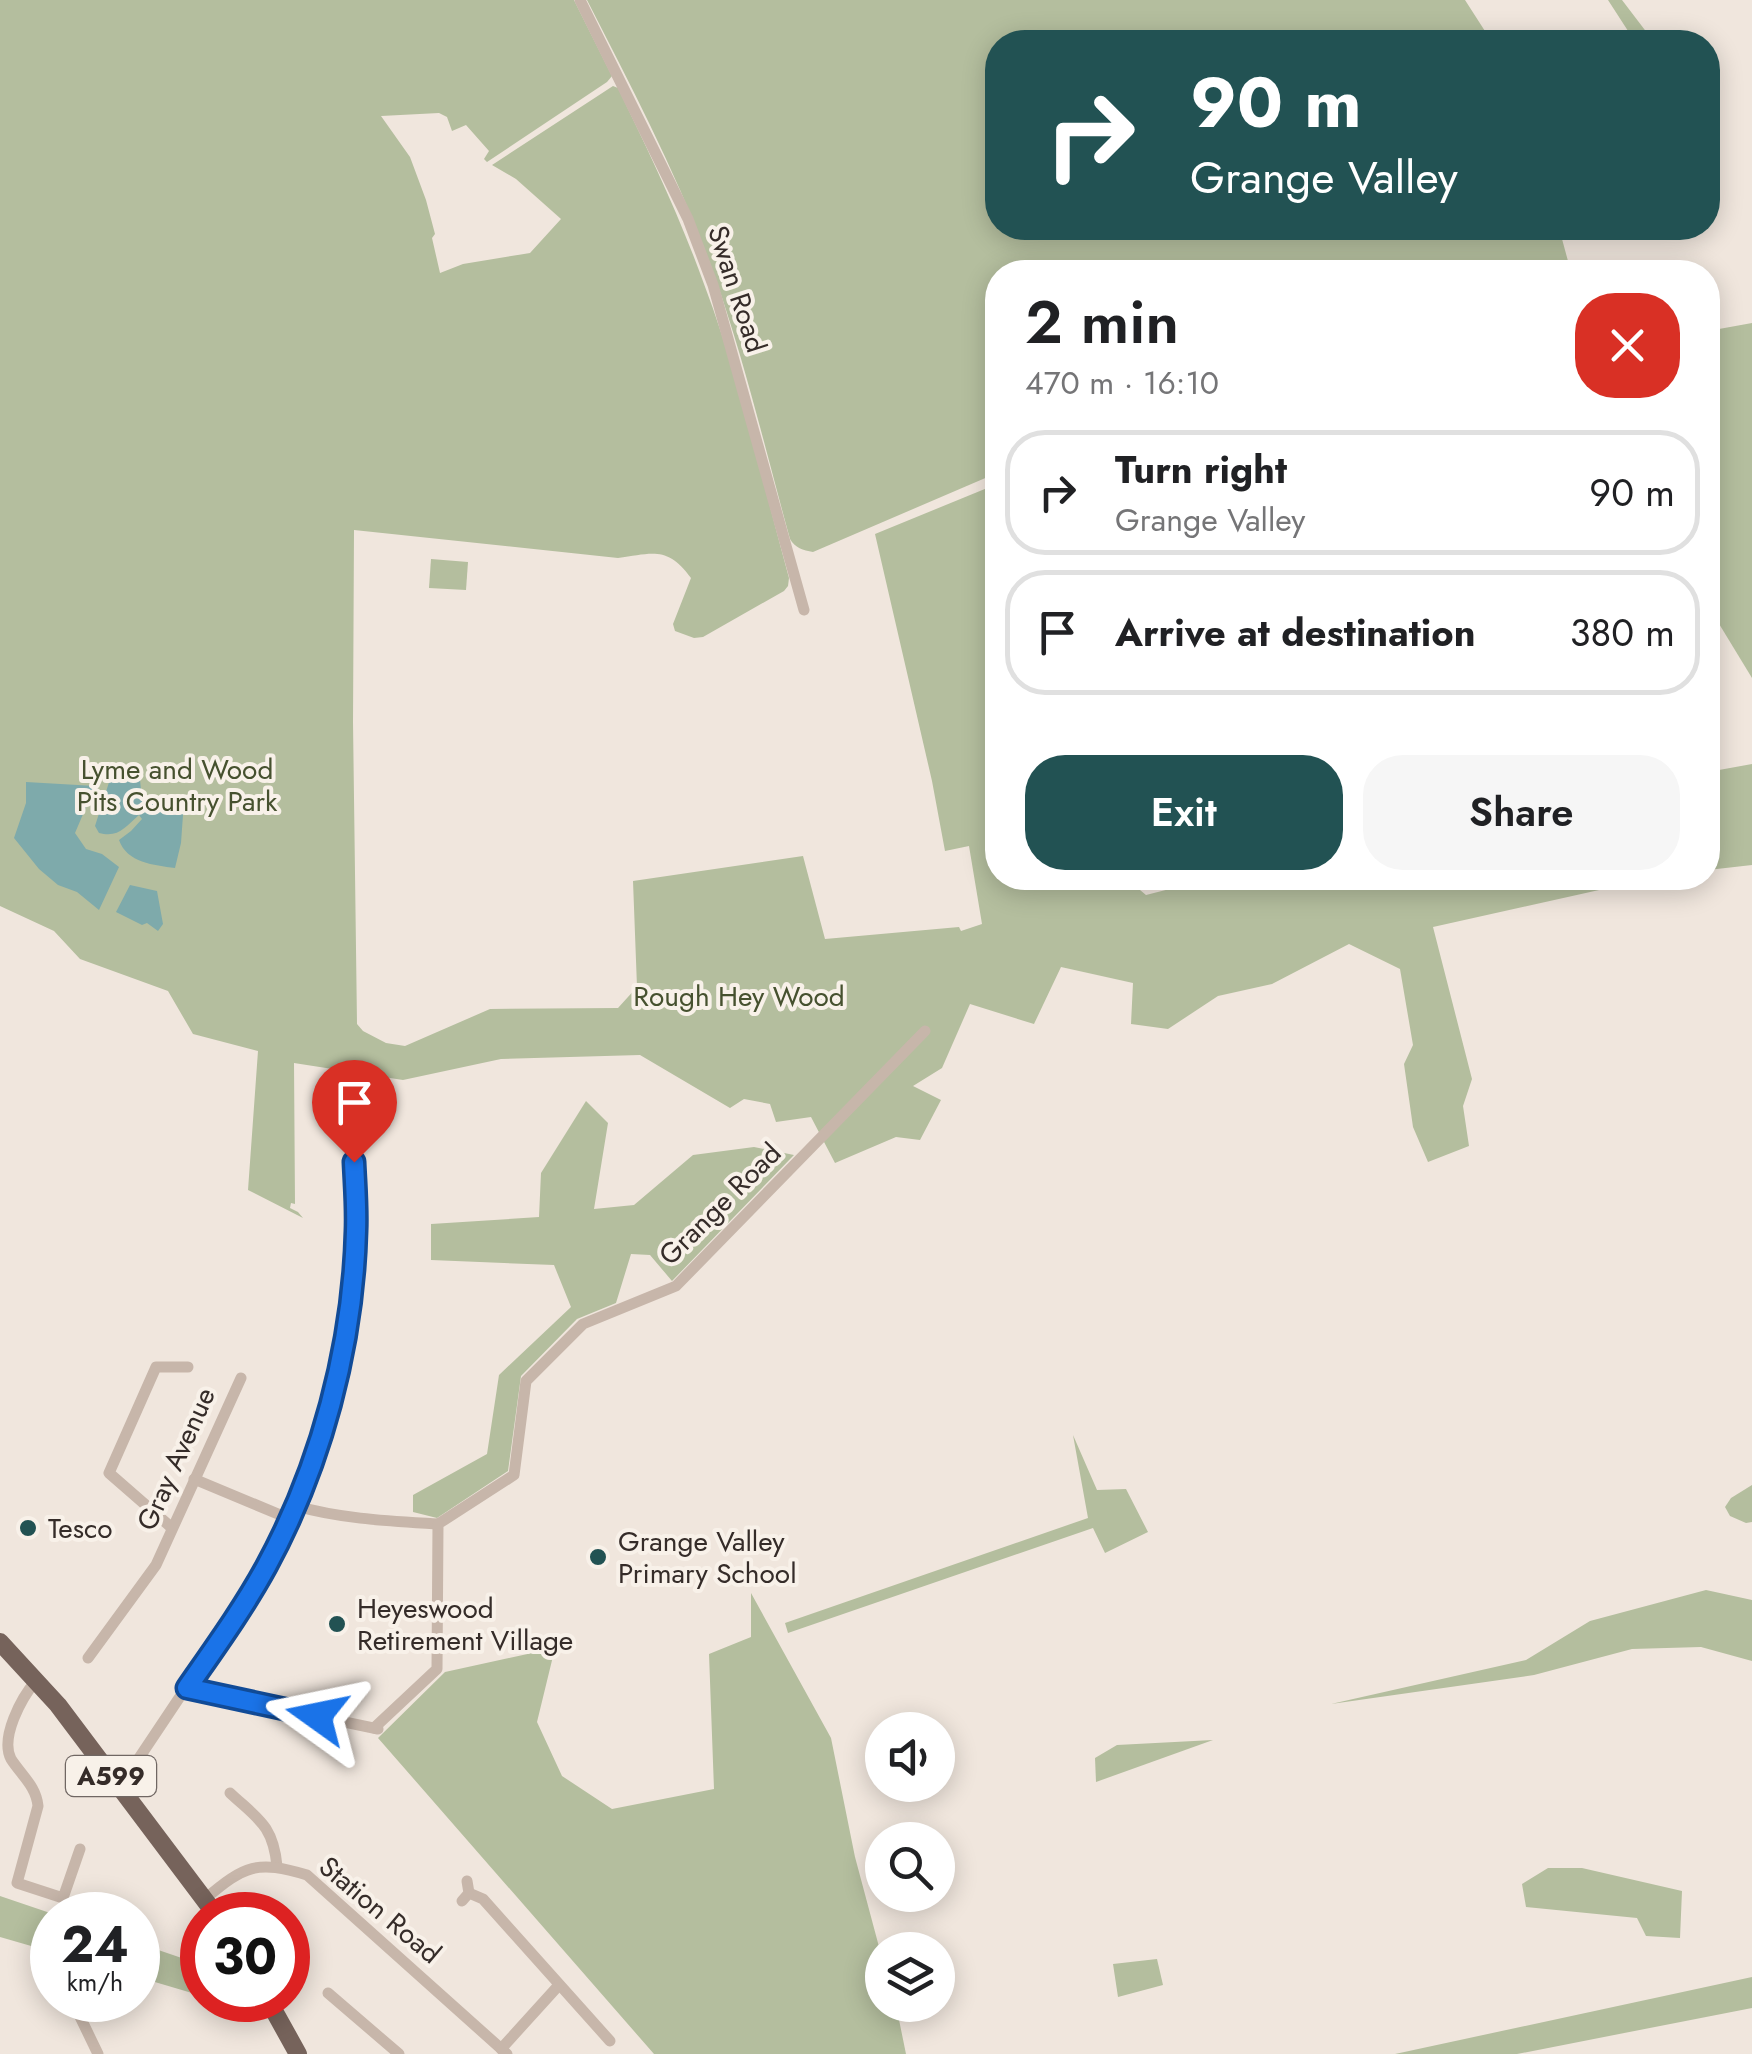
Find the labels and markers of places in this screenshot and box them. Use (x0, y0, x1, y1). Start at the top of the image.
pin (312, 1060, 397, 1163)
place label: Tesco (48, 1508, 113, 1549)
marker: Tesco (17, 1517, 39, 1539)
place label: Grange Valley Primary School (618, 1521, 797, 1594)
marker: Grange Valley Primary School (587, 1546, 609, 1568)
place label: Heyeswood Retirement Village (357, 1588, 573, 1661)
marker: Heyeswood Retirement Village (326, 1613, 348, 1635)

